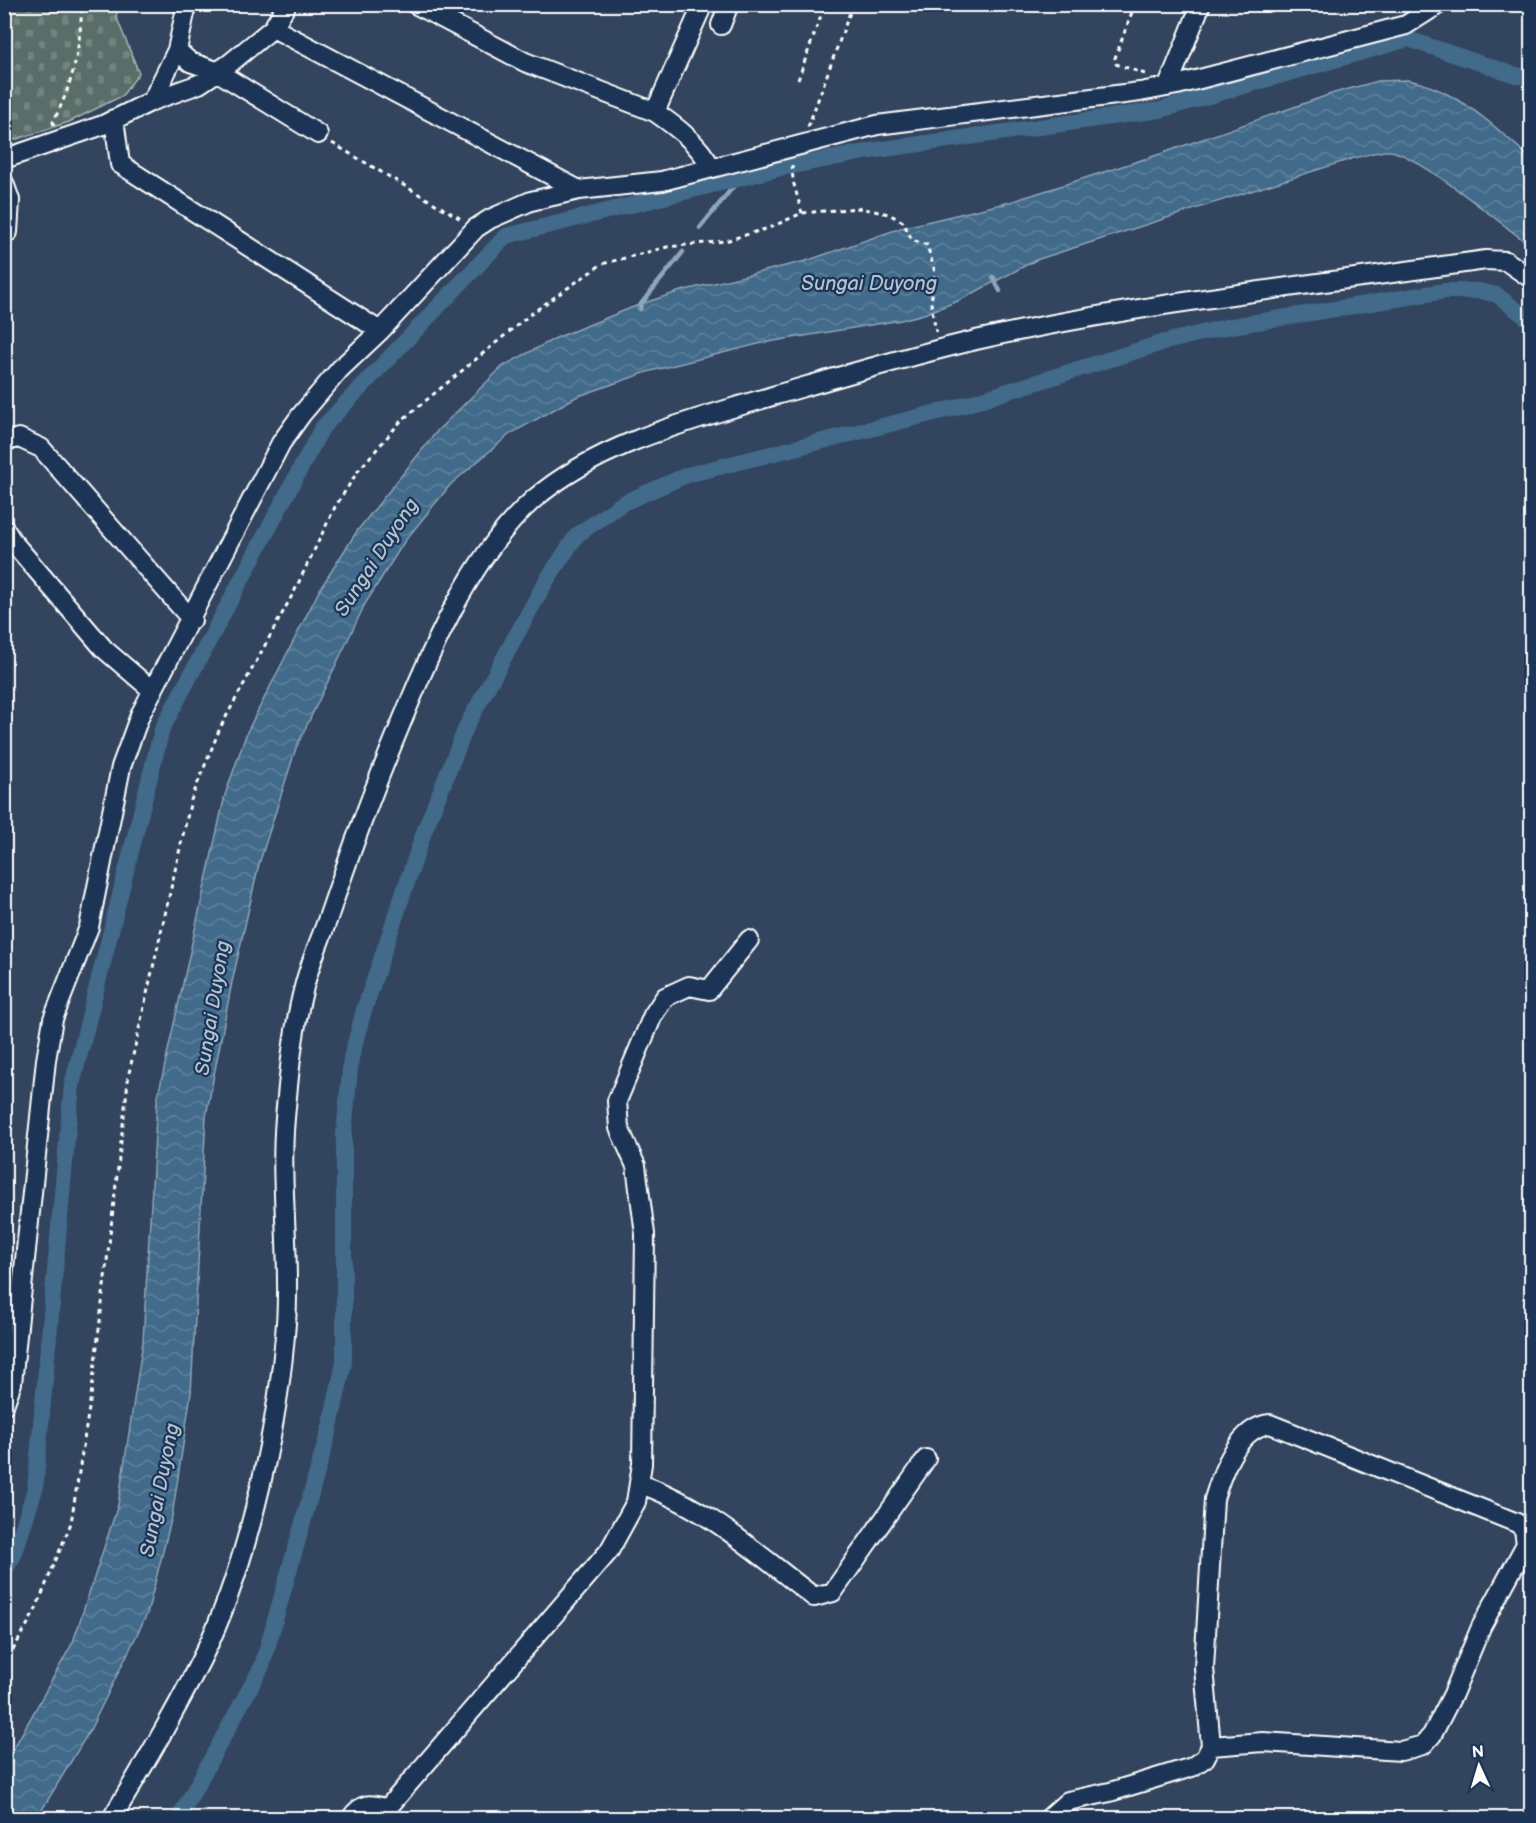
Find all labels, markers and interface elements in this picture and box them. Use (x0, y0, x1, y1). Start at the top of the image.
water label: Sungai Duyong (801, 272, 937, 296)
water label: Sungai Duyong (330, 494, 424, 621)
water label: Sungai Duyong (191, 939, 235, 1077)
water label: Sungai Duyong (135, 1421, 185, 1559)
north arrow (1449, 1736, 1509, 1796)
text: N (1471, 1743, 1485, 1762)

